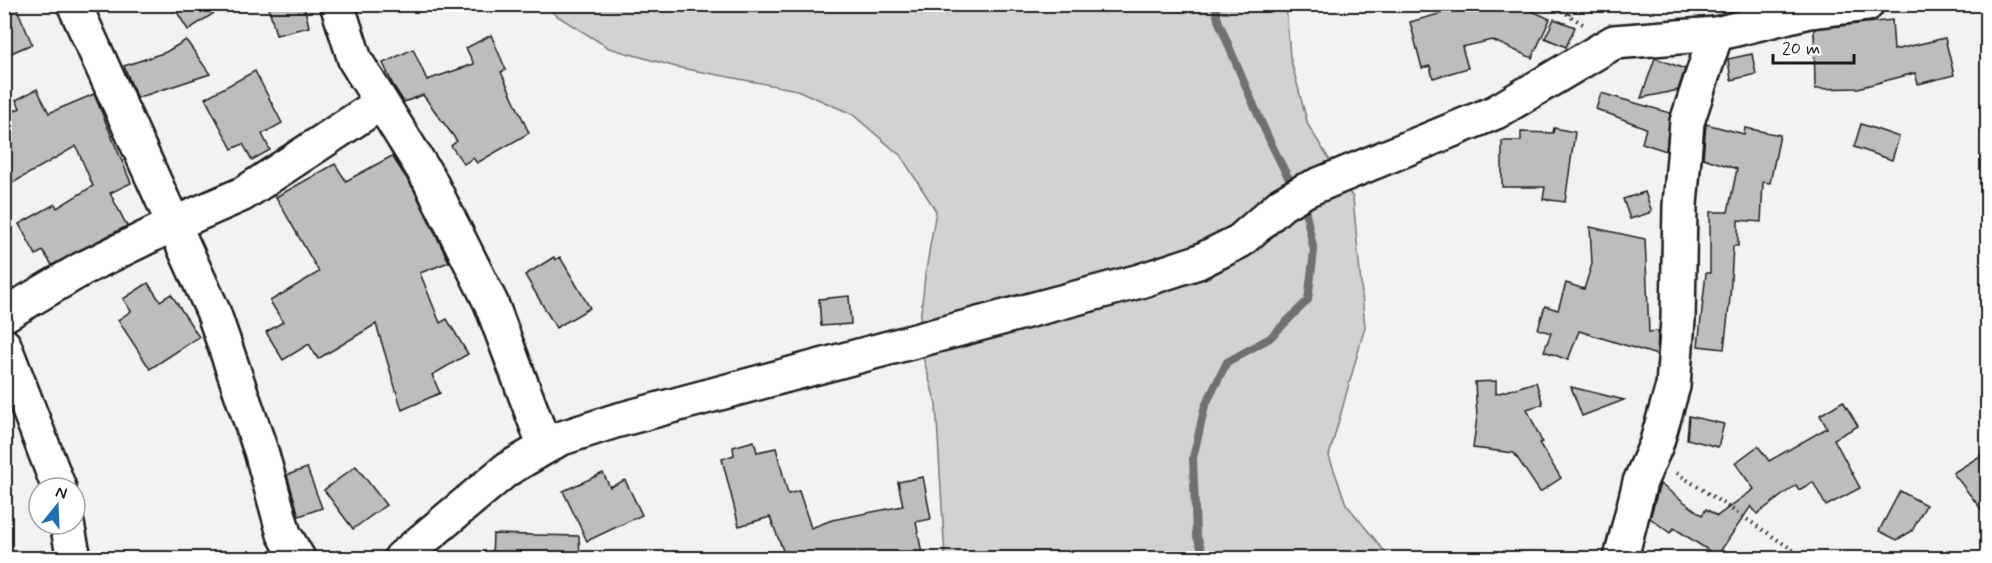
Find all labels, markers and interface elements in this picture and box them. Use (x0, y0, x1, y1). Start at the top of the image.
scale bar (1773, 27, 1854, 65)
text: 20 m (1782, 37, 1820, 61)
north arrow (27, 476, 87, 536)
text: N (53, 482, 69, 505)

